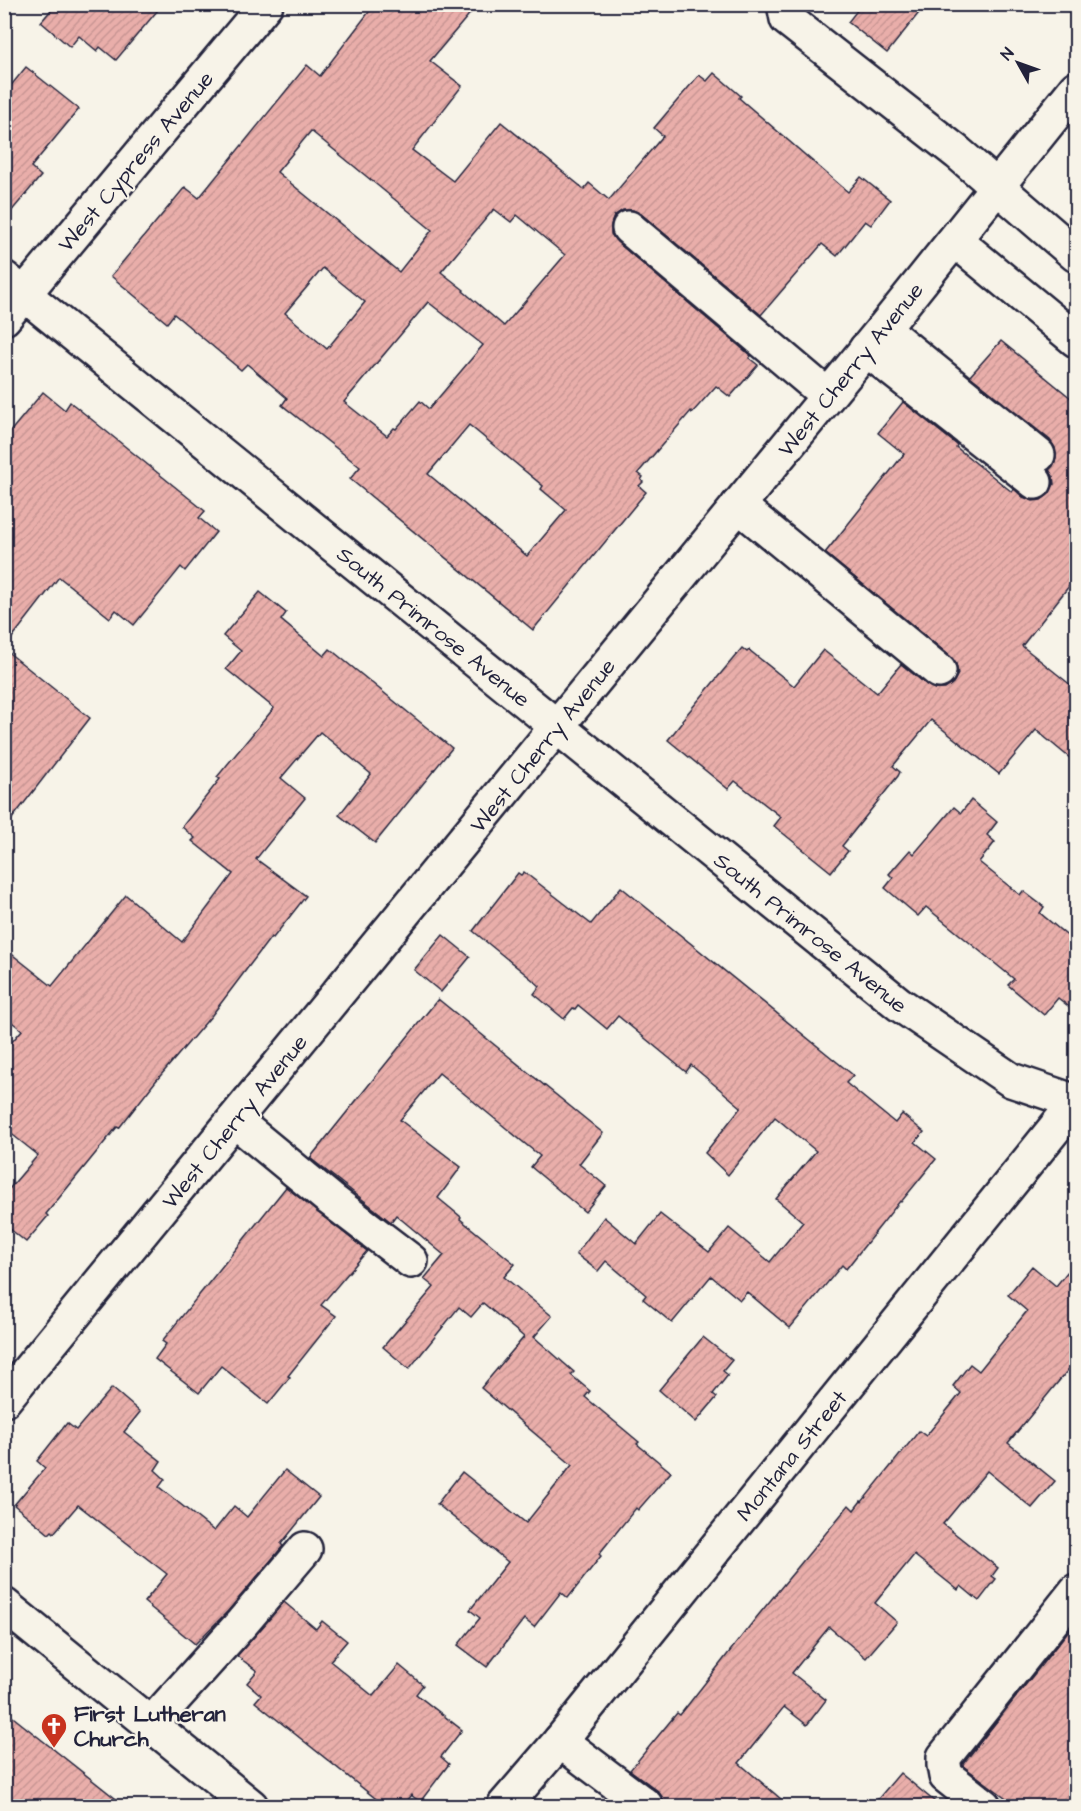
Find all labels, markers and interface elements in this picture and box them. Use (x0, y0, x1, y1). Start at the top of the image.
north arrow (988, 33, 1048, 93)
text: N (996, 43, 1019, 65)
street label: West Cypress Avenue (51, 65, 222, 260)
street label: West Cherry Avenue (771, 276, 932, 464)
street label: South Primrose Avenue (330, 539, 536, 715)
street label: West Cherry Avenue (463, 652, 624, 840)
street label: South Primrose Avenue (707, 845, 913, 1021)
street label: West Cherry Avenue (155, 1028, 316, 1216)
street label: Montana Street (730, 1384, 855, 1528)
place label: First Lutheran Church (74, 1699, 226, 1755)
church icon: First Lutheran Church (39, 1711, 69, 1749)

